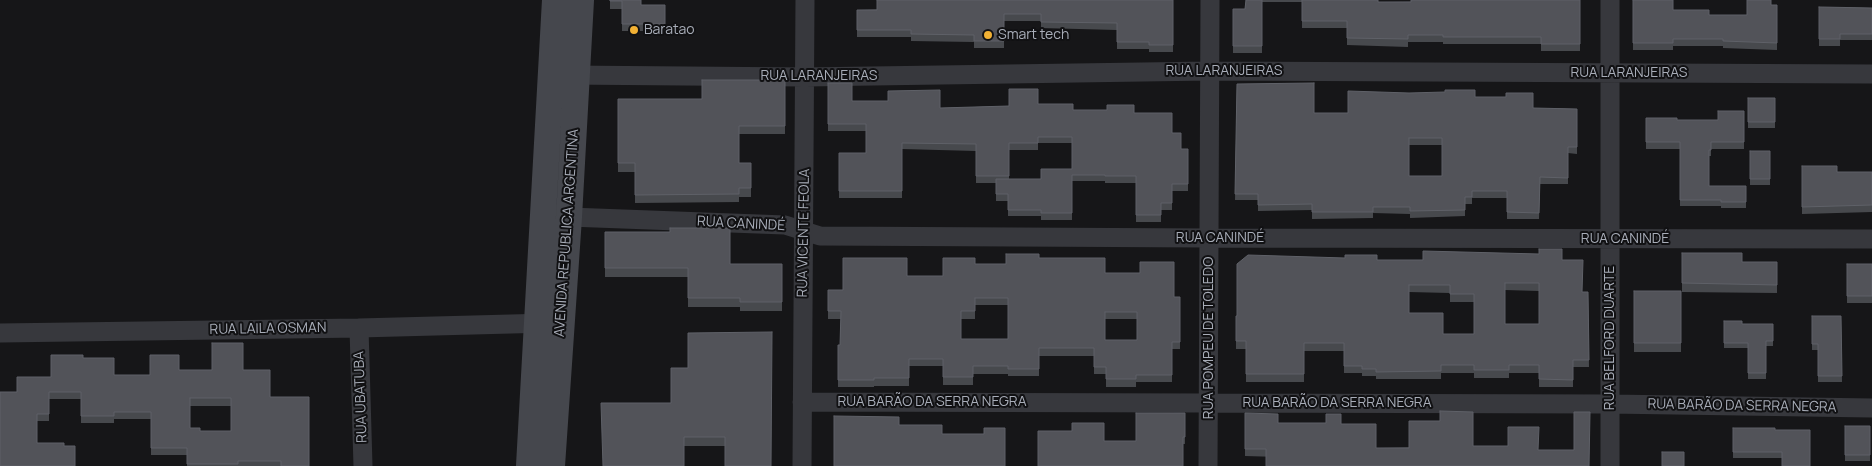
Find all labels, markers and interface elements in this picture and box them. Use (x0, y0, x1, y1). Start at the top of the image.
place label: Baratao (644, 22, 695, 38)
marker: Baratao (628, 24, 640, 36)
place label: Smart tech (998, 27, 1069, 43)
marker: Smart tech (982, 29, 994, 41)
street label: RUA LARANJEIRAS (1166, 63, 1282, 79)
street label: RUA LARANJEIRAS (1571, 65, 1687, 81)
street label: RUA LARANJEIRAS (761, 68, 877, 84)
street label: AVENIDA REPUBLICA ARGENTINA (551, 128, 583, 338)
street label: RUA VICENTE FEOLA (794, 168, 814, 298)
street label: RUA CANINDÉ (696, 213, 786, 235)
street label: RUA CANINDÉ (1176, 230, 1264, 246)
street label: RUA CANINDÉ (1581, 231, 1669, 247)
street label: RUA POMPEU DE TOLEDO (1201, 257, 1217, 419)
street label: RUA BELFORD DUARTE (1602, 266, 1618, 410)
street label: RUA LAILA OSMAN (209, 320, 327, 338)
street label: RUA UBATUBA (351, 351, 371, 443)
street label: RUA BARÃO DA SERRA NEGRA (837, 394, 1027, 410)
street label: RUA BARÃO DA SERRA NEGRA (1242, 395, 1432, 411)
street label: RUA BARÃO DA SERRA NEGRA (1647, 396, 1837, 416)

